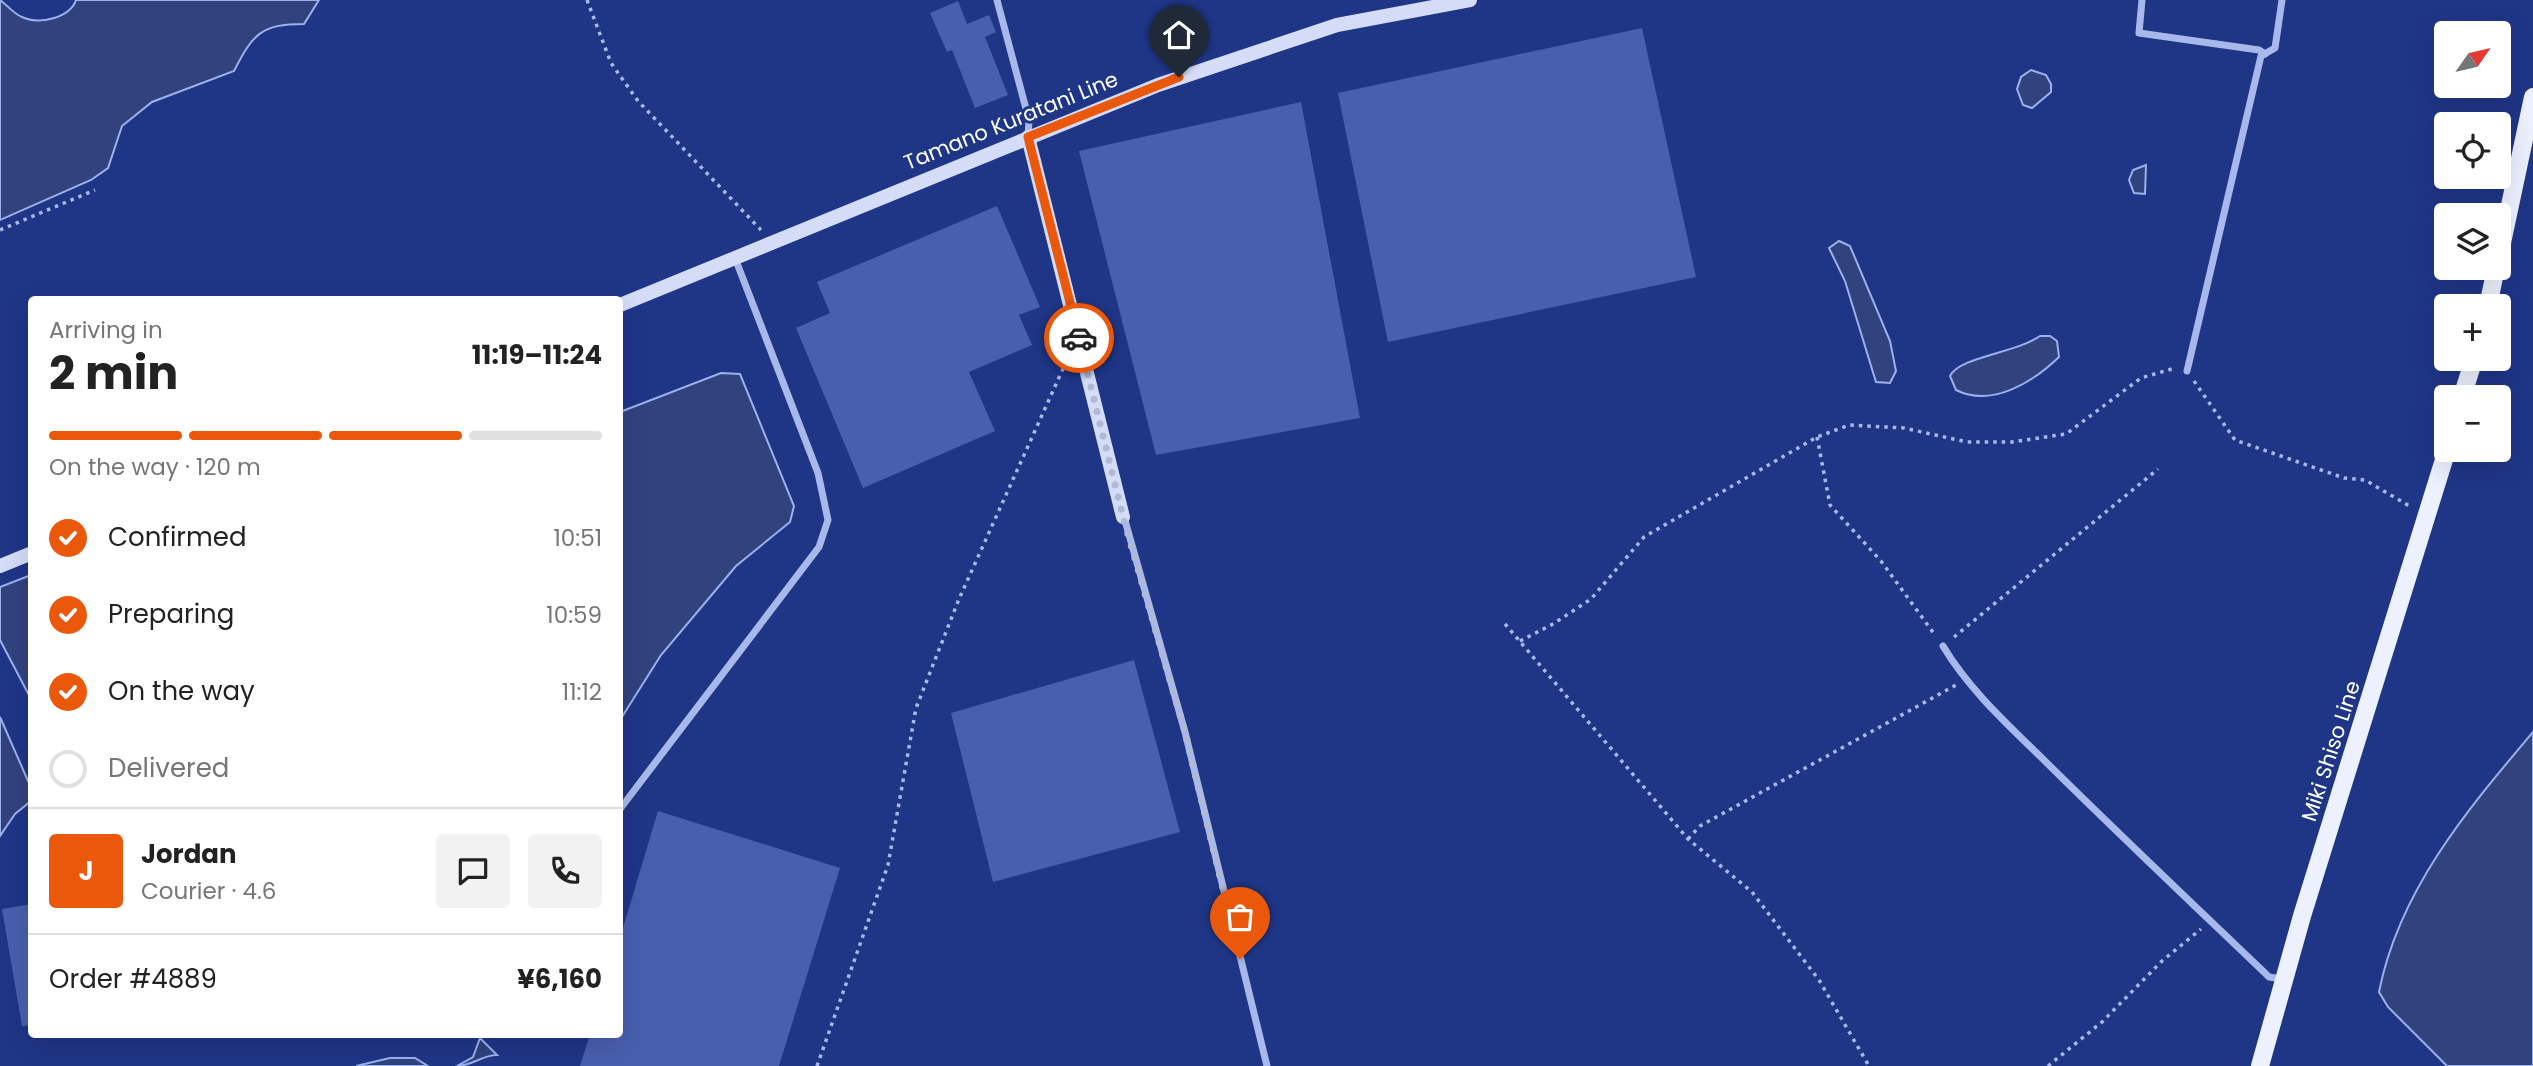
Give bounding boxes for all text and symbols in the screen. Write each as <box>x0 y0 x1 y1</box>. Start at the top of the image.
pin <box>1149 5 1209 77</box>
icon: home <box>1160 16 1198 54</box>
north arrow <box>2434 21 2511 98</box>
map controls <box>2434 21 2511 462</box>
street label: Tamano Kuratani Line <box>899 64 1122 177</box>
button: locate <box>2434 112 2511 189</box>
button: layers <box>2434 203 2511 280</box>
button: + <box>2434 294 2511 371</box>
courier <box>1044 303 1114 373</box>
text: Arriving in <box>49 314 163 346</box>
icon: car <box>1060 319 1098 357</box>
text: 11:19–11:24 <box>472 337 602 373</box>
text: 2 min <box>49 341 178 405</box>
button: − <box>2434 385 2511 462</box>
text: On the way · 120 m <box>49 451 261 483</box>
icon: check <box>49 519 87 557</box>
text: Confirmed <box>108 519 246 555</box>
text: 10:51 <box>553 522 602 554</box>
icon: check <box>49 596 87 634</box>
text: Preparing <box>108 596 234 632</box>
text: 10:59 <box>546 599 602 631</box>
icon: check <box>49 673 87 711</box>
text: On the way <box>108 673 255 709</box>
text: 11:12 <box>562 676 602 708</box>
street label: Miki Shiso Line <box>2294 677 2367 825</box>
text: Delivered <box>108 750 229 786</box>
button: chat <box>436 834 510 908</box>
button: phone <box>528 834 602 908</box>
text: Jordan <box>141 836 237 872</box>
text: J <box>78 853 94 889</box>
text: Courier · 4.6 <box>141 875 276 907</box>
pin <box>1210 887 1270 959</box>
icon: bag <box>1221 898 1259 936</box>
text: Order #4889 <box>49 961 217 997</box>
text: ¥6,160 <box>517 961 602 997</box>

